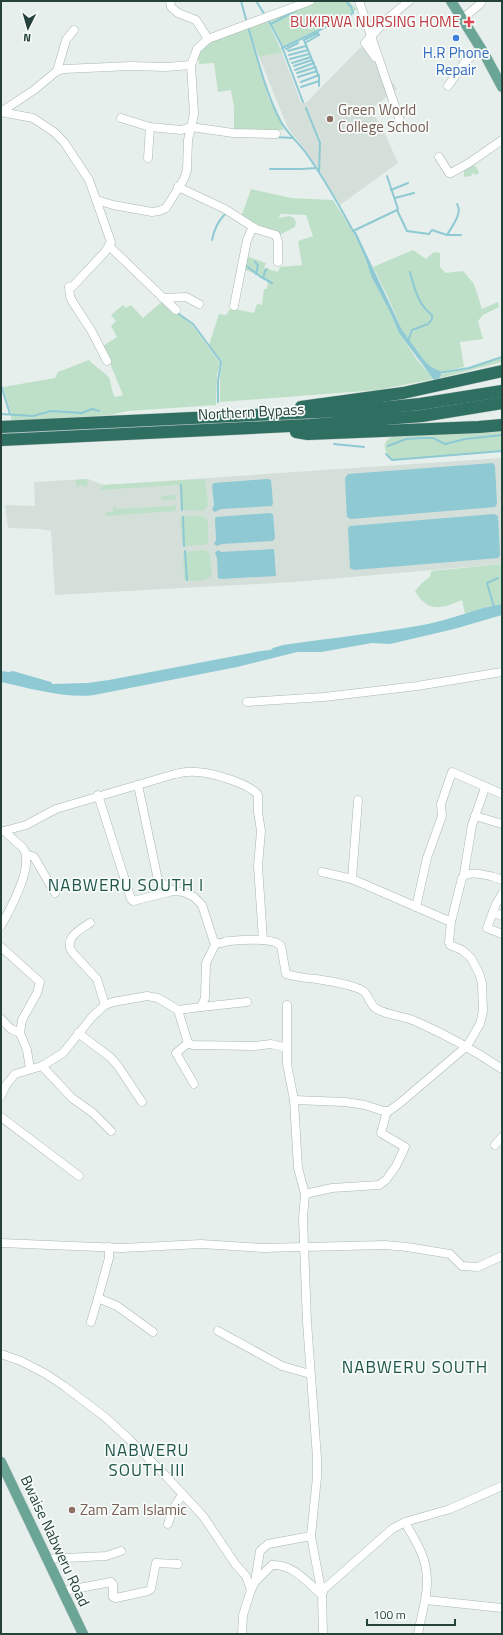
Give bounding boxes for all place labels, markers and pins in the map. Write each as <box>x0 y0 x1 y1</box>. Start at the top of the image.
place label: BUKIRWA NURSING HOME <box>290 10 460 33</box>
marker: BUKIRWA NURSING HOME <box>463 16 475 28</box>
marker: H.R Phone Repair <box>451 33 461 43</box>
place label: H.R Phone Repair <box>423 41 489 81</box>
place label: Green World College School <box>338 98 429 138</box>
marker: Green World College School <box>325 114 335 124</box>
place label: Zam Zam Islamic <box>80 1498 187 1521</box>
marker: Zam Zam Islamic <box>67 1505 77 1515</box>

